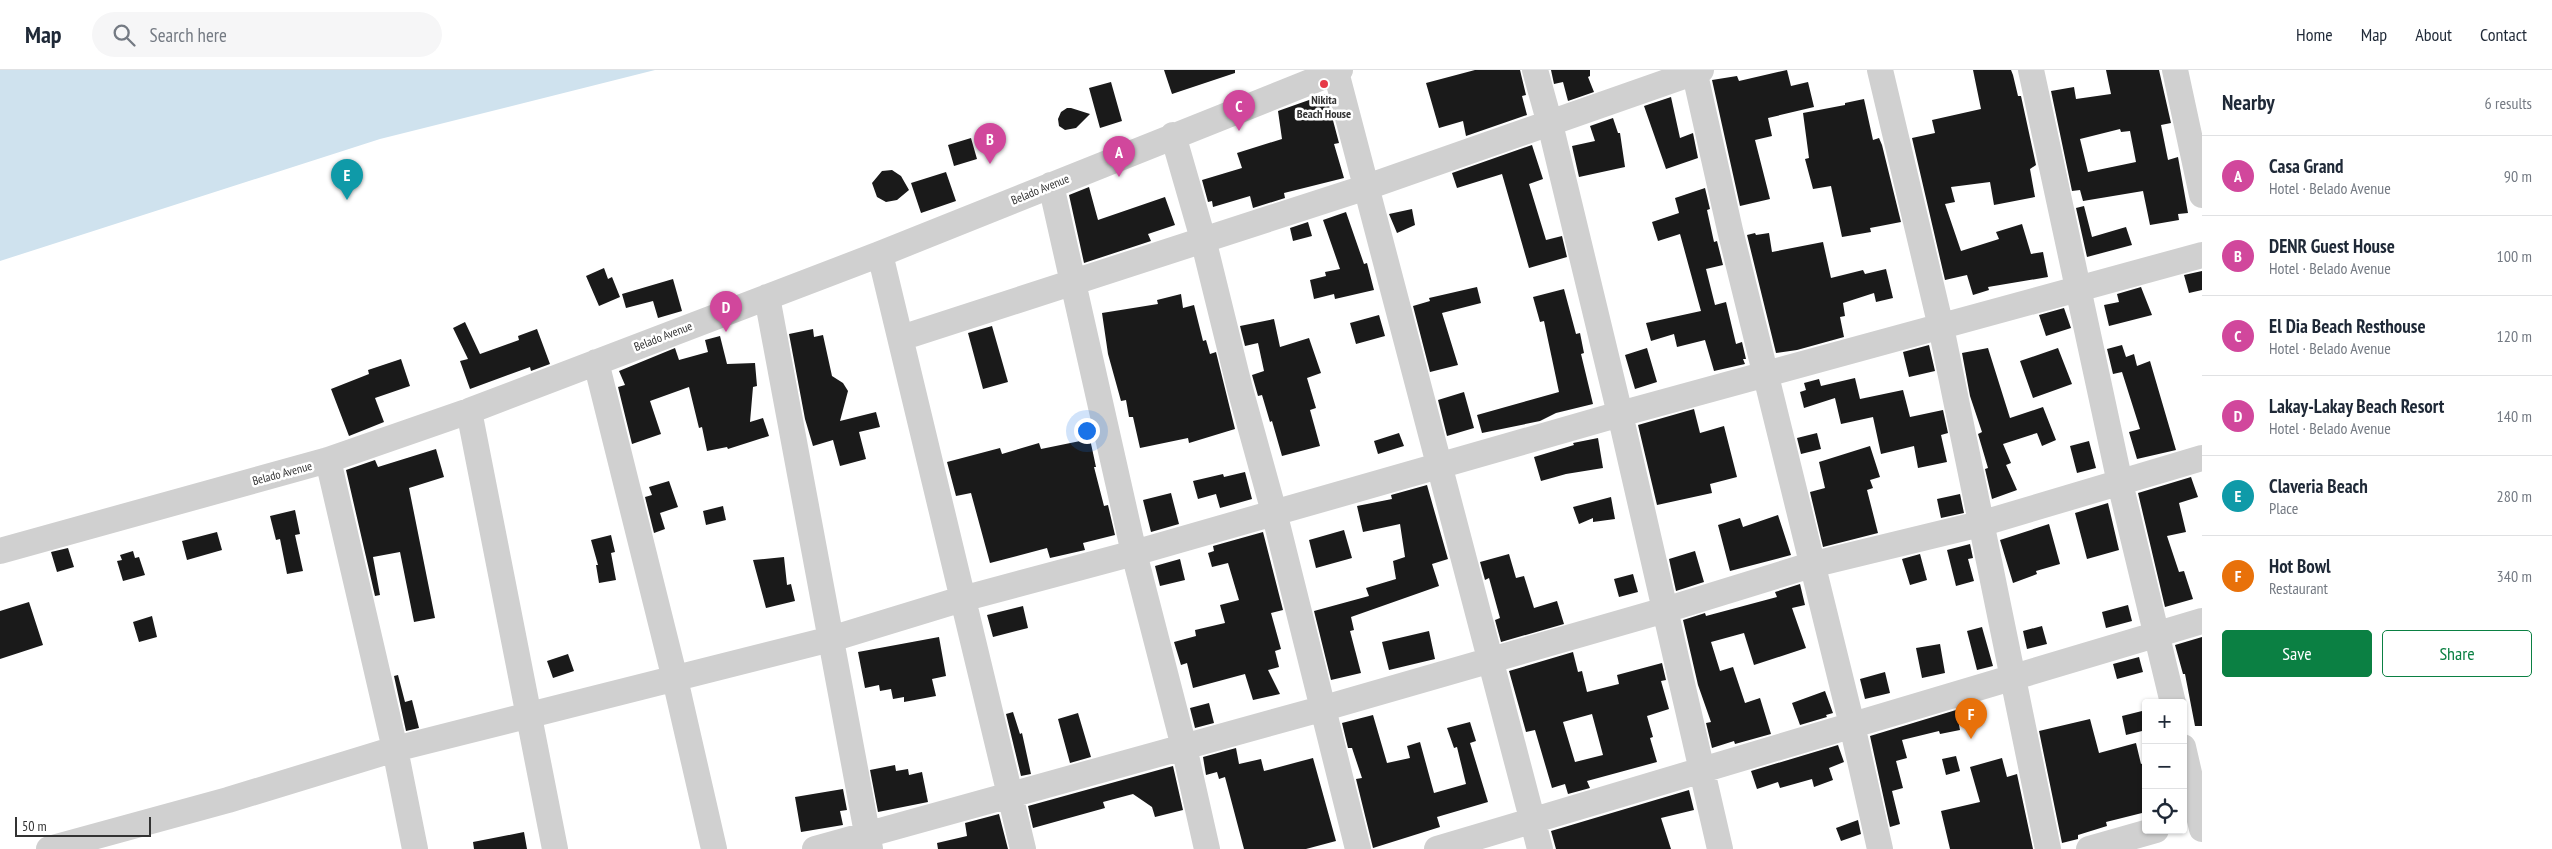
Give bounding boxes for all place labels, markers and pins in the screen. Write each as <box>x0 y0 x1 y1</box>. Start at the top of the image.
marker: Nikita Beach House <box>1318 78 1330 90</box>
pin: C <box>1223 90 1255 131</box>
place label: Nikita Beach House <box>1297 92 1351 121</box>
pin: B <box>974 123 1006 164</box>
pin: A <box>1103 136 1135 177</box>
pin: E <box>331 159 363 200</box>
pin: D <box>710 291 742 332</box>
pin: F <box>1955 698 1987 739</box>

